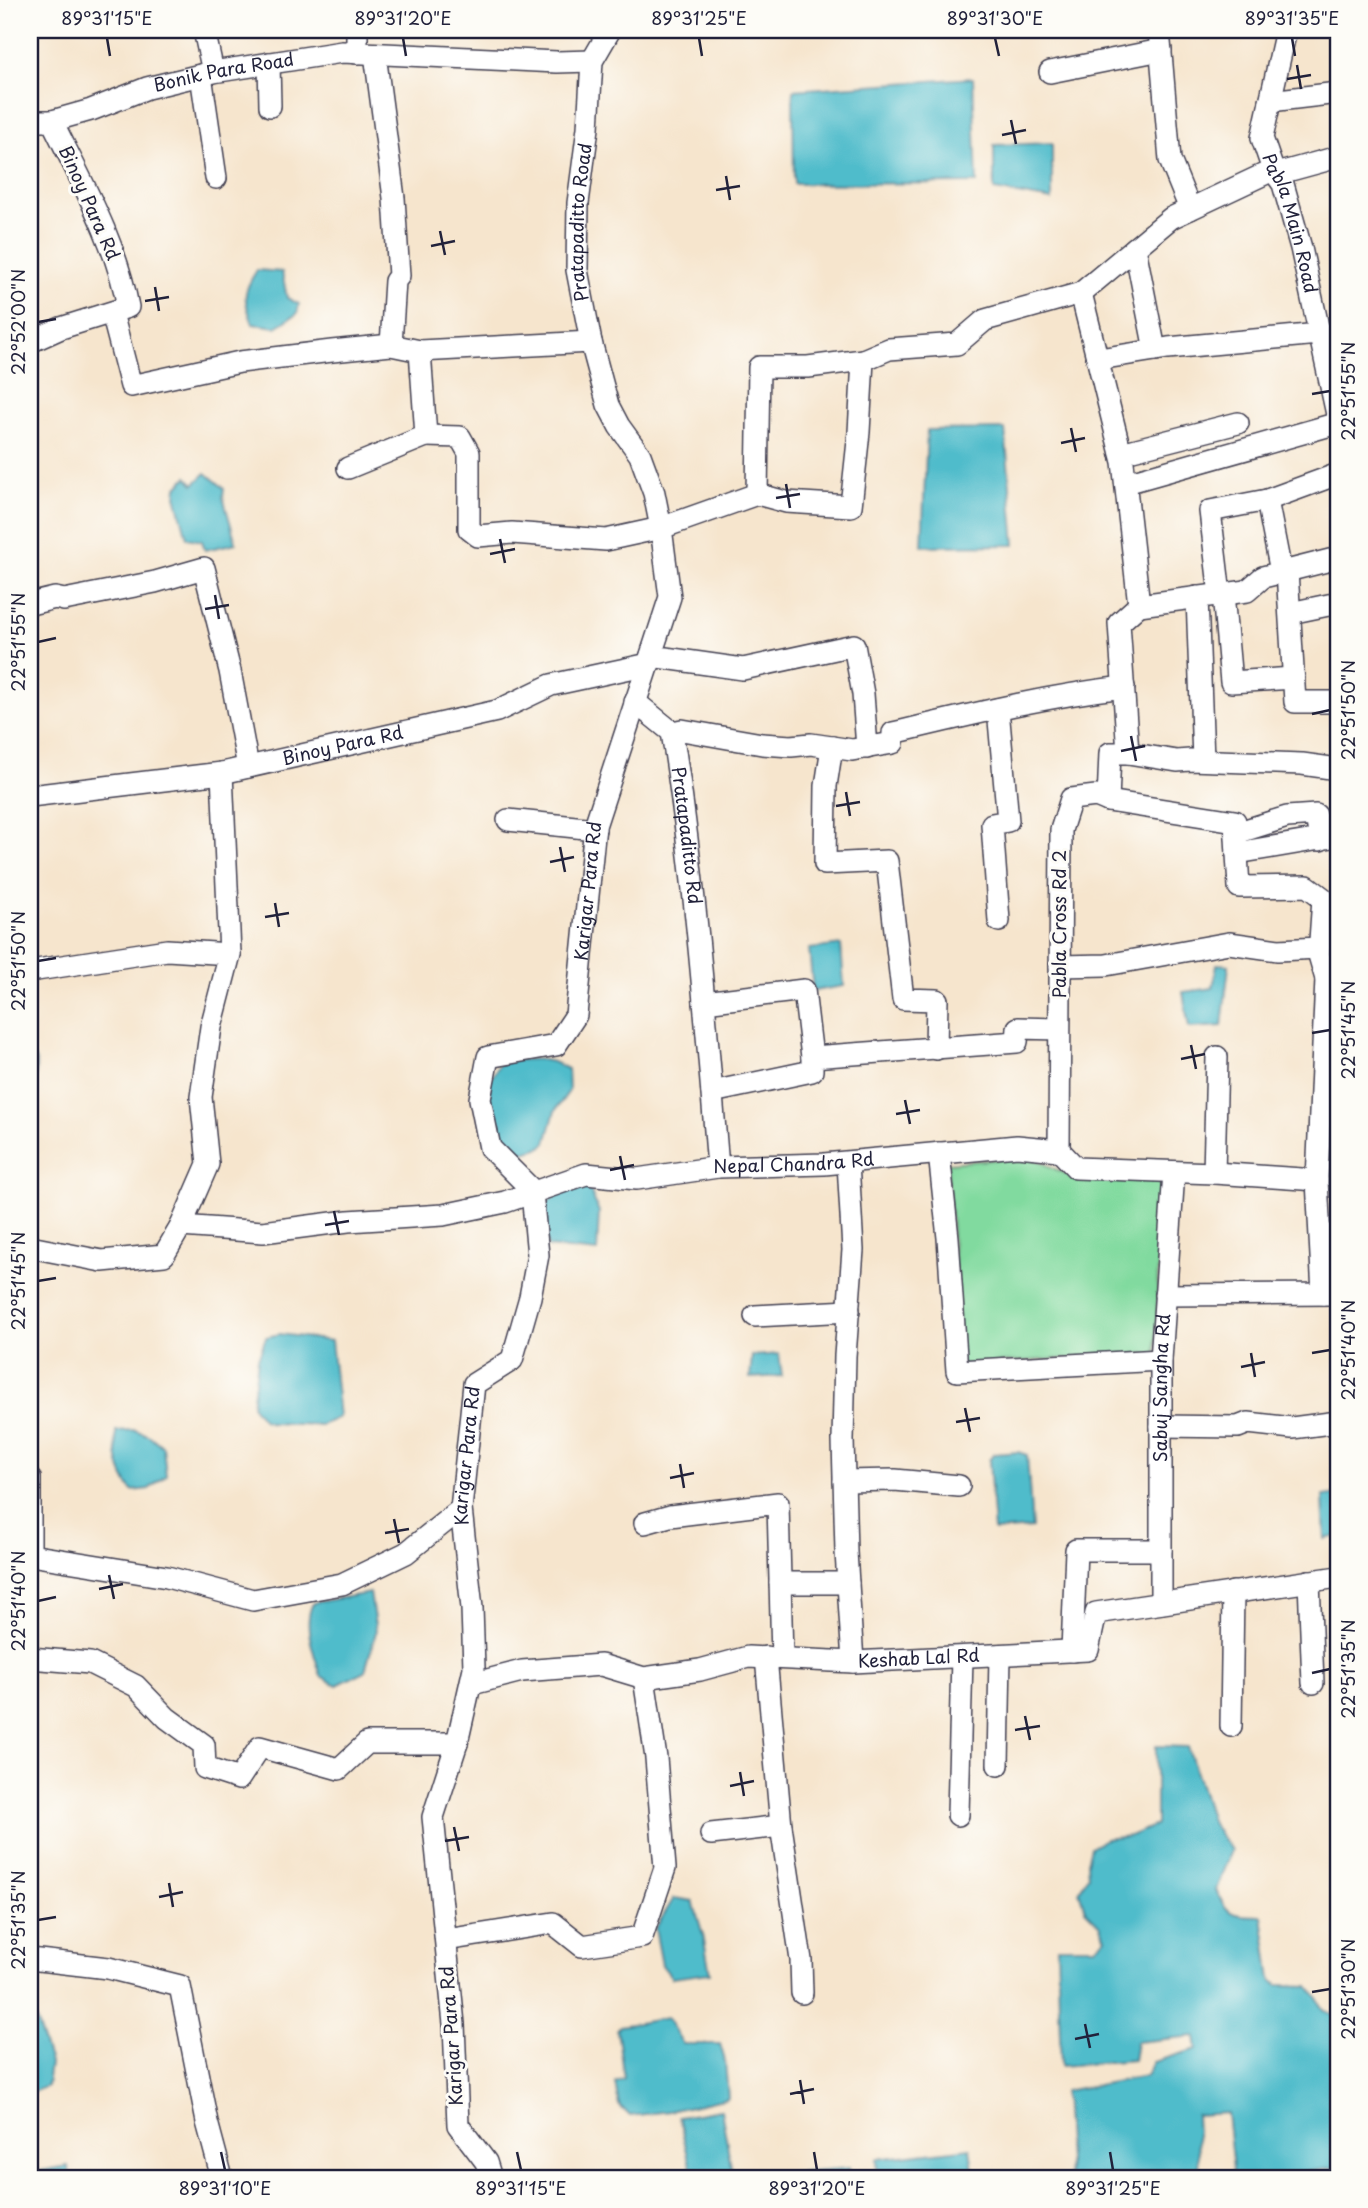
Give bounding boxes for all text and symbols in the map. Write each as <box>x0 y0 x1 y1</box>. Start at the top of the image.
text: 89°31'15"E <box>61 4 153 31</box>
text: 89°31'20"E <box>354 4 452 31</box>
text: 89°31'25"E <box>651 4 747 31</box>
text: 89°31'30"E <box>947 4 1043 31</box>
text: 89°31'35"E <box>1245 4 1339 31</box>
street label: Bonik Para Road <box>151 45 295 98</box>
street label: Binoy Para Rd <box>53 141 128 264</box>
street label: Pratapaditto Road <box>562 141 598 304</box>
street label: Pabla Main Road <box>1256 149 1325 296</box>
text: 22°52'00"N <box>4 269 31 375</box>
text: 22°51'55"N <box>1334 341 1361 441</box>
text: 22°51'55"N <box>4 592 31 692</box>
text: 22°51'50"N <box>1334 660 1361 760</box>
street label: Binoy Para Rd <box>279 718 405 771</box>
street label: Pratapaditto Rd <box>665 765 709 905</box>
street label: Karigar Para Rd <box>567 820 607 962</box>
street label: Pabla Cross Rd 2 <box>1045 850 1072 998</box>
text: 22°51'50"N <box>4 911 31 1011</box>
text: 22°51'45"N <box>1334 980 1361 1080</box>
street label: Nepal Chandra Rd <box>713 1144 875 1179</box>
text: 22°51'45"N <box>4 1231 31 1331</box>
text: 22°51'40"N <box>1334 1299 1361 1401</box>
street label: Sabuj Sangha Rd <box>1146 1313 1176 1462</box>
street label: Karigar Para Rd <box>446 1385 486 1527</box>
text: 22°51'40"N <box>4 1550 31 1652</box>
text: 22°51'35"N <box>1334 1619 1361 1719</box>
street label: Keshab Lal Rd <box>857 1641 980 1674</box>
text: 22°51'35"N <box>4 1870 31 1970</box>
text: 22°51'30"N <box>1334 1938 1361 2040</box>
street label: Karigar Para Rd <box>432 1965 469 2107</box>
text: 89°31'10"E <box>179 2174 271 2201</box>
text: 89°31'15"E <box>475 2174 567 2201</box>
text: 89°31'20"E <box>768 2174 866 2201</box>
text: 89°31'25"E <box>1065 2174 1161 2201</box>

